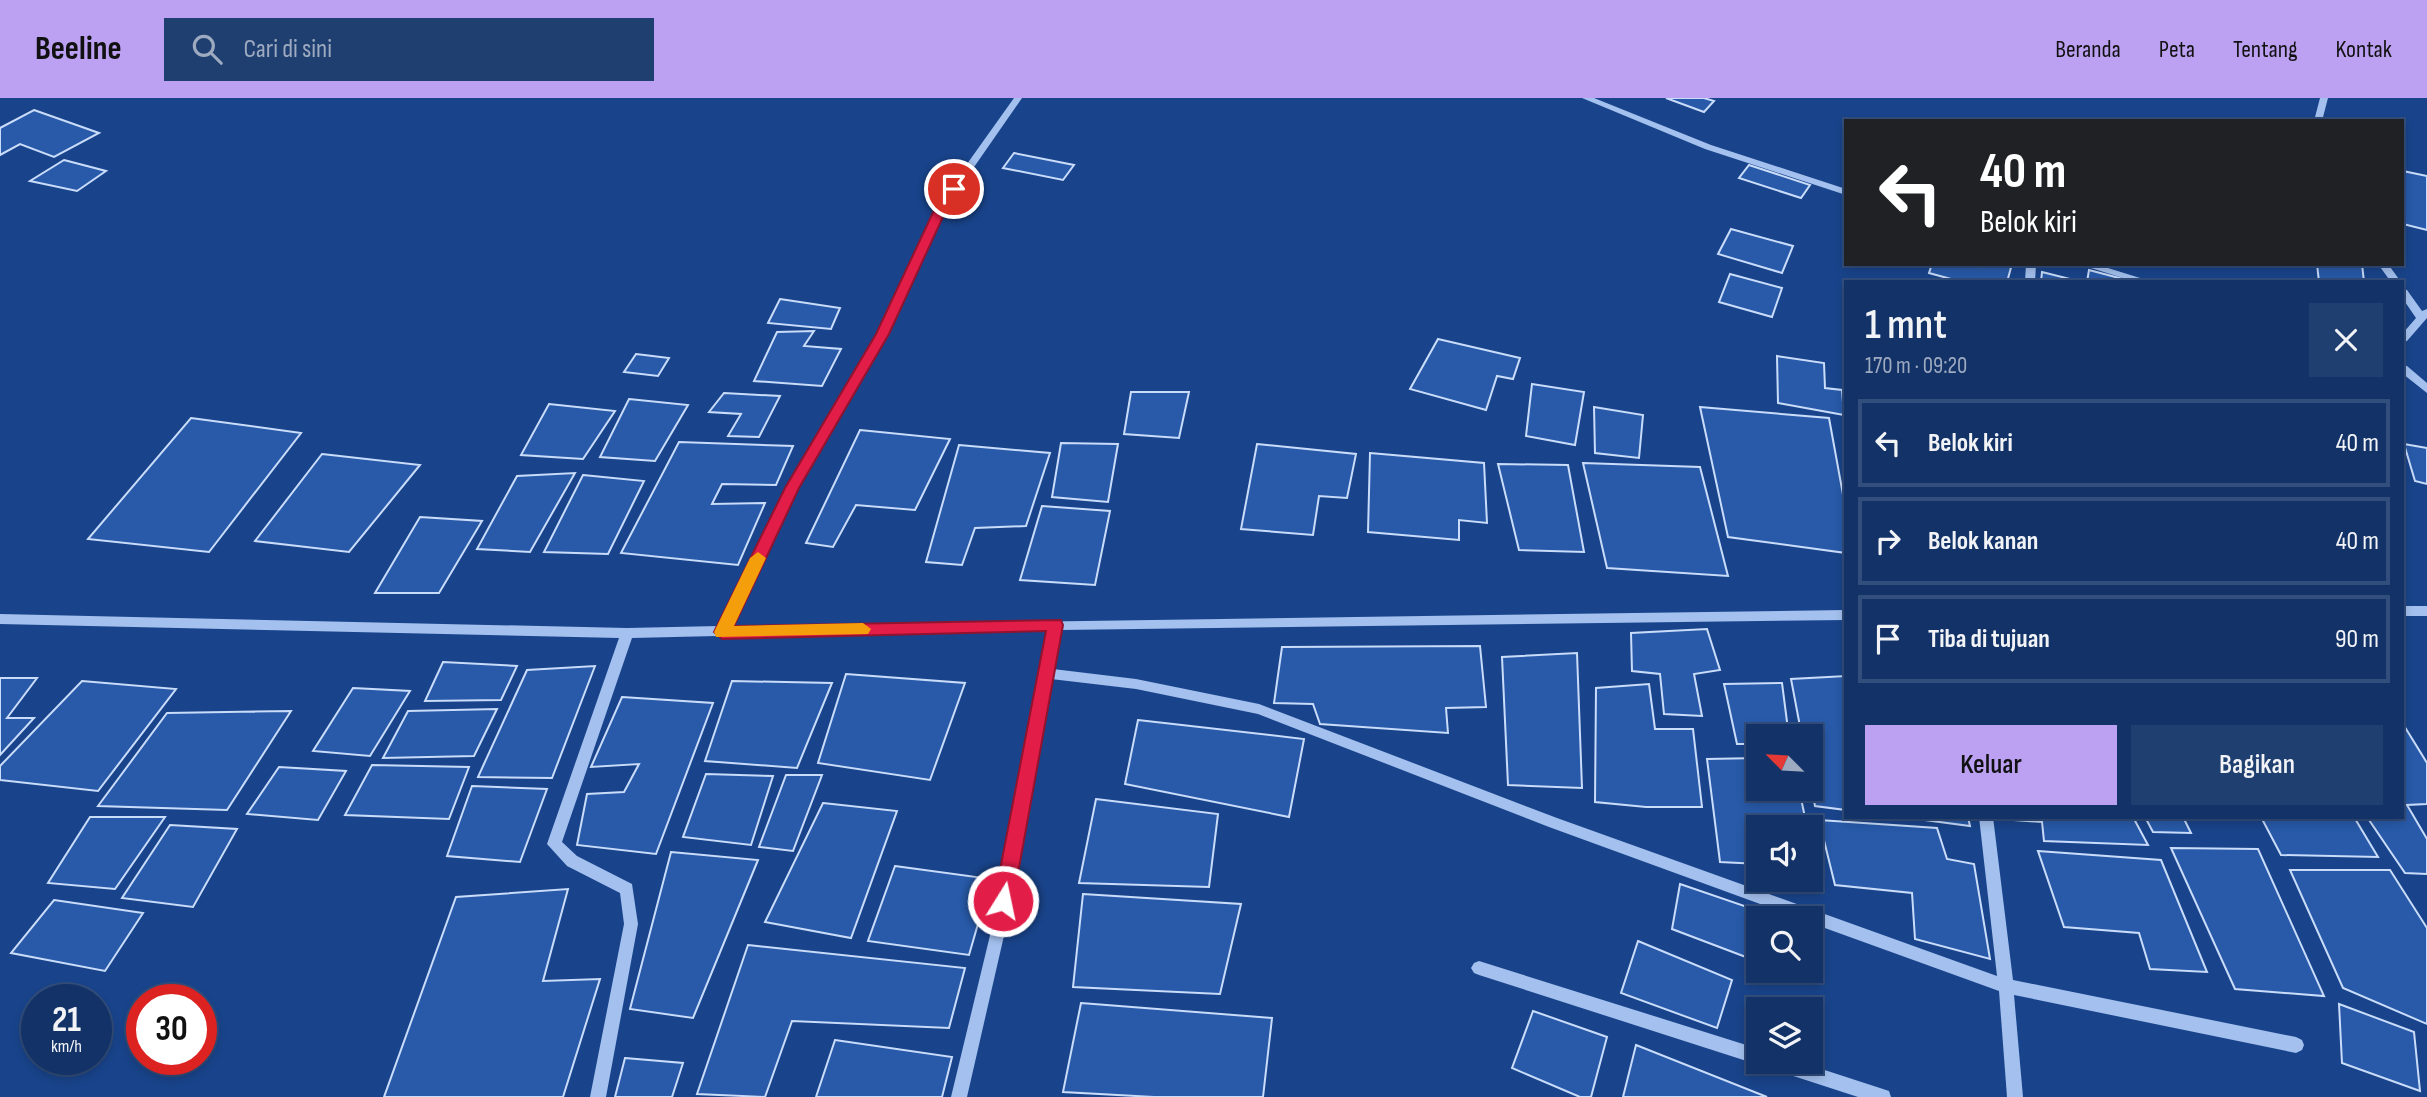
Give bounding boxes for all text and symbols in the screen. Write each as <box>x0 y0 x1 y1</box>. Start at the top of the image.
search box <box>164 18 654 81</box>
text: Beeline <box>35 29 122 69</box>
icon: search <box>188 30 226 68</box>
text: Cari di sini <box>244 34 332 65</box>
text: Beranda <box>2055 35 2121 64</box>
text: Peta <box>2159 35 2195 64</box>
text: Tentang <box>2233 35 2298 64</box>
text: Kontak <box>2336 35 2392 64</box>
text: 40 m <box>1980 143 2066 202</box>
icon: left <box>1865 147 1956 238</box>
pin <box>924 159 984 219</box>
icon: arrive <box>935 170 973 208</box>
text: Belok kiri <box>1980 203 2077 242</box>
text: 1 mnt <box>1865 300 1947 351</box>
button: close <box>2309 303 2383 377</box>
text: 170 m · 09:20 <box>1865 352 1967 380</box>
icon: left <box>1869 424 1907 462</box>
text: Belok kiri <box>1928 428 2013 459</box>
text: 40 m <box>2336 428 2379 459</box>
icon: right <box>1869 522 1907 560</box>
text: Belok kanan <box>1928 526 2038 557</box>
text: 40 m <box>2336 526 2379 557</box>
icon: arrive <box>1869 620 1907 658</box>
text: Tiba di tujuan <box>1928 624 2050 655</box>
text: 90 m <box>2335 624 2379 655</box>
north arrow <box>1746 724 1824 802</box>
map controls <box>1746 724 1823 1074</box>
button: Keluar <box>1865 725 2117 805</box>
button: Bagikan <box>2131 725 2383 805</box>
button: sound <box>1746 815 1823 892</box>
position arrow <box>966 864 1040 938</box>
button: search <box>1746 906 1823 983</box>
speed limit sign: 30 <box>126 984 217 1075</box>
button: layers <box>1746 997 1823 1074</box>
text: 21 <box>52 999 81 1042</box>
text: km/h <box>51 1036 82 1057</box>

